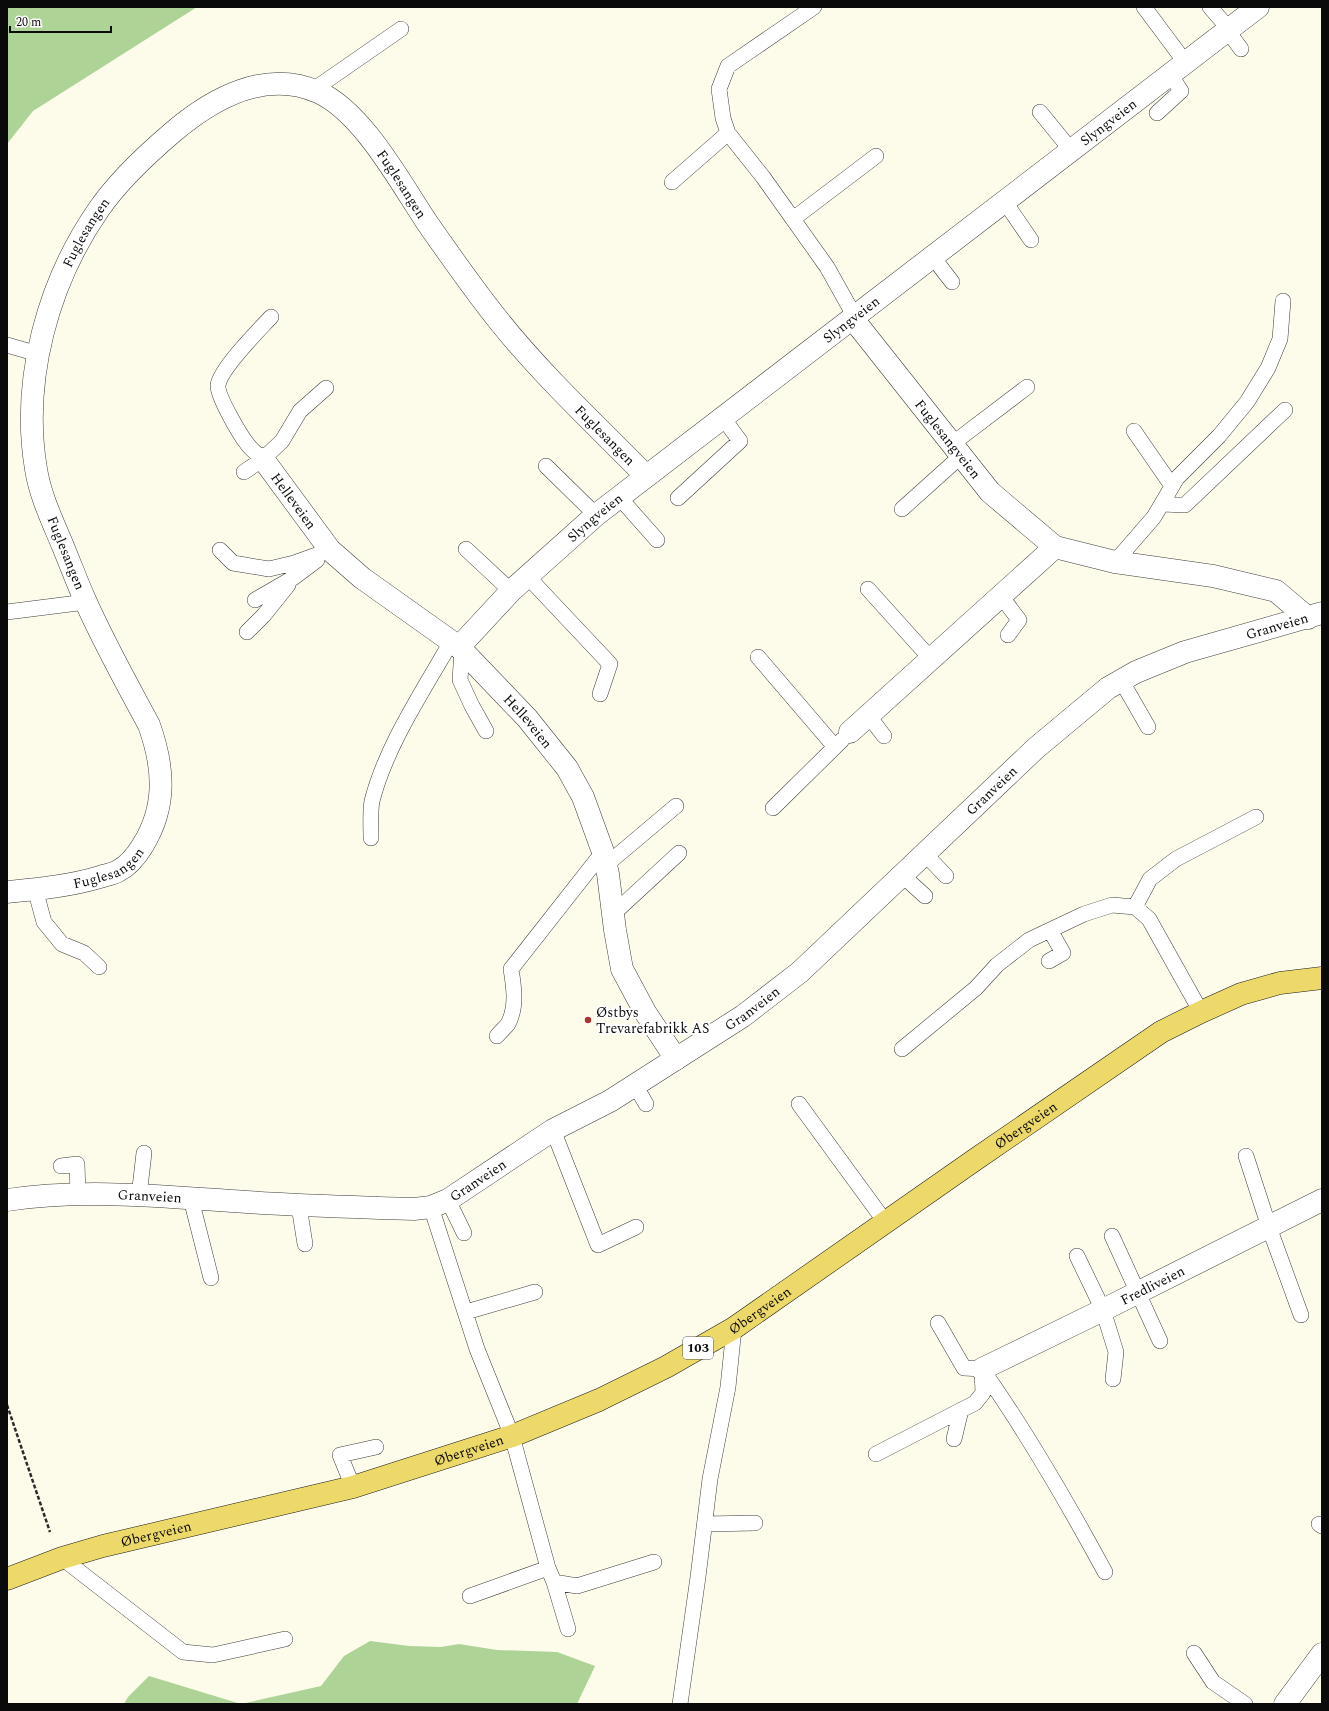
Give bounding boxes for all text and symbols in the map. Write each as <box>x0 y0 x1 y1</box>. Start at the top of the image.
scale bar <box>10 8 111 34</box>
text: 20 m <box>16 13 41 32</box>
street label: Slyngveien <box>1075 93 1141 151</box>
street label: Fuglesangen <box>372 145 432 223</box>
street label: Fuglesangen <box>57 193 114 271</box>
street label: Slyngveien <box>818 291 884 348</box>
street label: Fuglesangveien <box>910 395 986 483</box>
street label: Fuglesangen <box>570 400 640 470</box>
street label: Helleveien <box>266 468 322 534</box>
street label: Slyngveien <box>562 488 627 547</box>
street label: Fuglesangen <box>42 513 90 593</box>
street label: Granveien <box>1243 607 1311 645</box>
street label: Helleveien <box>499 689 558 753</box>
street label: Granveien <box>961 761 1022 820</box>
street label: Fuglesangen <box>71 843 149 894</box>
street label: Granveien <box>720 981 784 1036</box>
place label: Østbys Trevarefabrikk AS <box>596 1002 710 1039</box>
marker: Østbys Trevarefabrikk AS <box>583 1015 593 1025</box>
street label: Øbergveien <box>990 1096 1061 1154</box>
street label: Granveien <box>445 1154 510 1207</box>
street label: Granveien <box>117 1184 182 1208</box>
street label: Fredliveien <box>1117 1260 1188 1310</box>
street label: Øbergveien <box>724 1281 795 1339</box>
road number: 103 <box>683 1337 713 1359</box>
street label: Øbergveien <box>431 1429 506 1471</box>
street label: Øbergveien <box>118 1515 193 1552</box>

